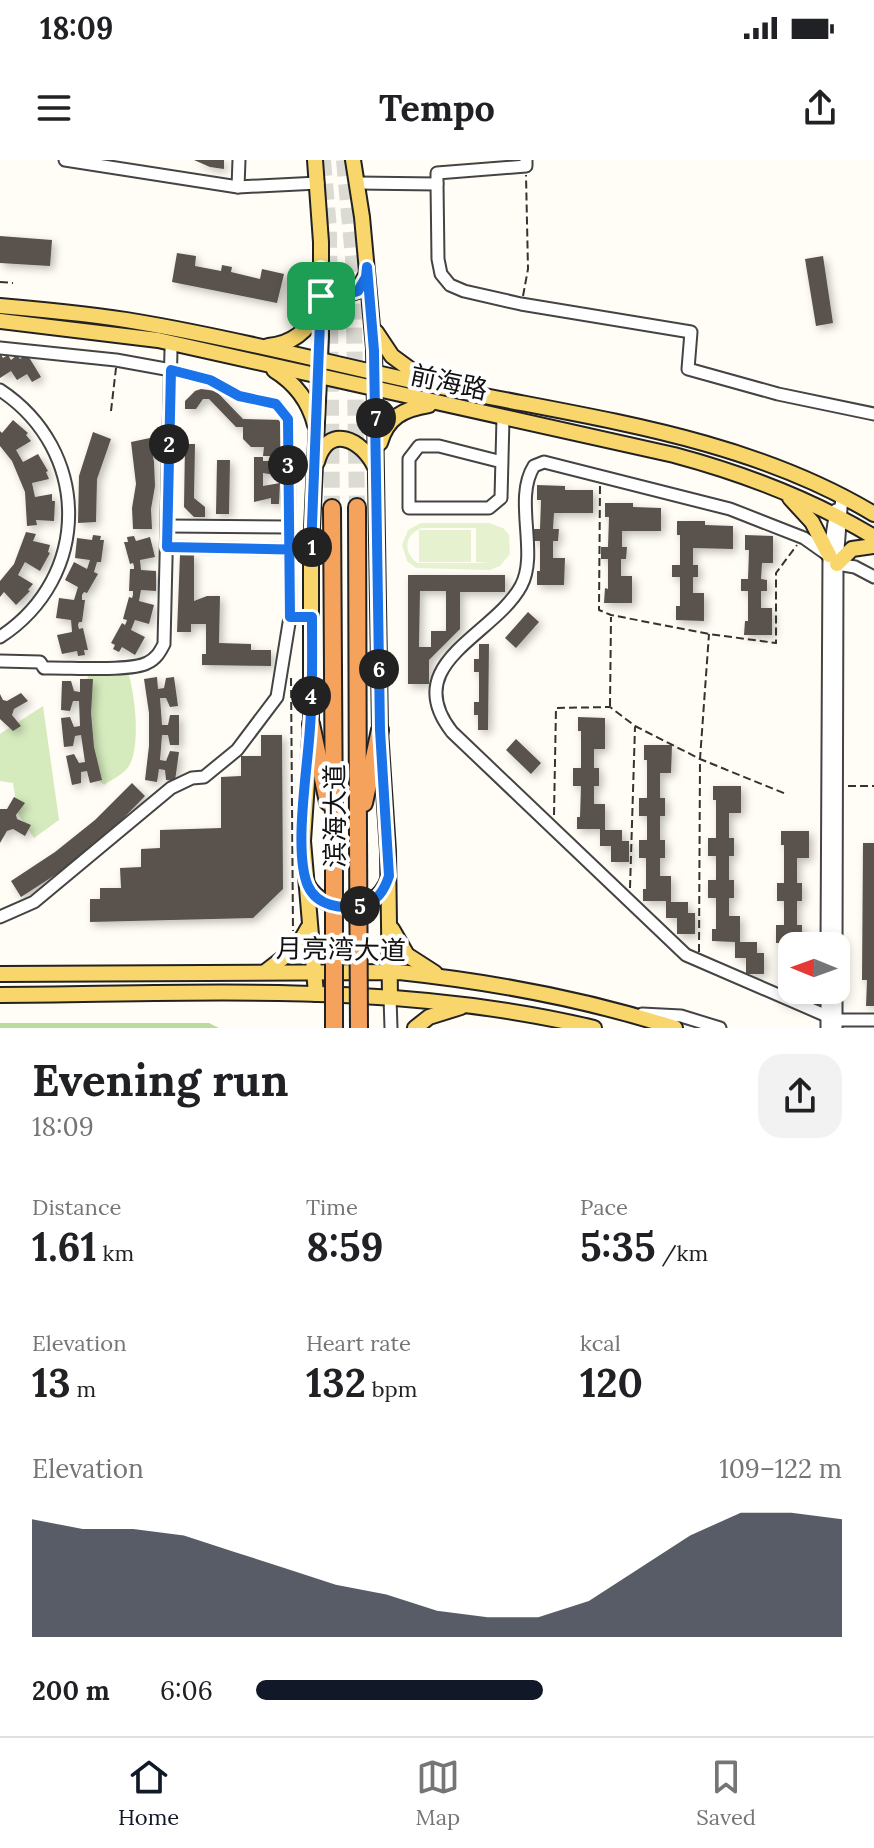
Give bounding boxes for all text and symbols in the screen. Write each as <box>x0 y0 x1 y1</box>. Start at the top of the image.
text: 18:09 <box>40 9 113 47</box>
text: Tempo <box>379 85 495 131</box>
icon: menu <box>32 86 76 130</box>
icon: share <box>798 86 842 130</box>
pin <box>287 262 355 330</box>
icon: arrive <box>299 274 343 318</box>
street label: 前海路 <box>407 358 491 406</box>
pin: 7 <box>356 398 396 438</box>
text: 7 <box>371 404 381 432</box>
pin: 2 <box>149 424 189 464</box>
text: 2 <box>163 430 175 458</box>
pin: 3 <box>268 445 308 485</box>
text: 3 <box>282 451 294 479</box>
pin: 1 <box>292 527 332 567</box>
text: 1 <box>308 533 316 561</box>
pin: 6 <box>359 649 399 689</box>
text: 6 <box>373 655 385 683</box>
pin: 4 <box>291 676 331 716</box>
text: 4 <box>305 682 317 710</box>
street label: 滨海大道 <box>318 764 351 868</box>
pin: 5 <box>340 886 380 926</box>
text: 5 <box>354 892 366 920</box>
street label: 月亮湾大道 <box>276 931 406 967</box>
north arrow <box>778 932 850 1004</box>
map controls <box>778 932 850 1004</box>
text: Evening run <box>32 1052 289 1108</box>
button: share <box>758 1054 842 1138</box>
text: 18:09 <box>32 1110 94 1143</box>
text: Distance <box>32 1193 122 1221</box>
text: Time <box>306 1193 358 1221</box>
text: Pace <box>580 1193 628 1221</box>
text: 1.61 <box>32 1221 97 1272</box>
text: 8:59 <box>306 1221 384 1272</box>
text: 5:35 <box>580 1221 656 1272</box>
text: km <box>97 1239 134 1267</box>
text: /km <box>656 1239 708 1267</box>
text: Elevation <box>32 1329 127 1357</box>
text: Heart rate <box>306 1329 411 1357</box>
text: kcal <box>580 1329 621 1357</box>
text: 13 <box>32 1357 71 1408</box>
text: 132 <box>306 1357 366 1408</box>
text: 120 <box>580 1357 643 1408</box>
text: m <box>71 1375 96 1403</box>
text: bpm <box>366 1375 417 1403</box>
text: Elevation <box>32 1452 144 1485</box>
text: 109–122 m <box>719 1452 842 1485</box>
text: 200 m <box>32 1674 110 1707</box>
text: 6:06 <box>160 1674 213 1707</box>
tab: Home <box>118 1755 179 1831</box>
tab: Map <box>415 1755 460 1831</box>
tab: Saved <box>696 1755 756 1831</box>

